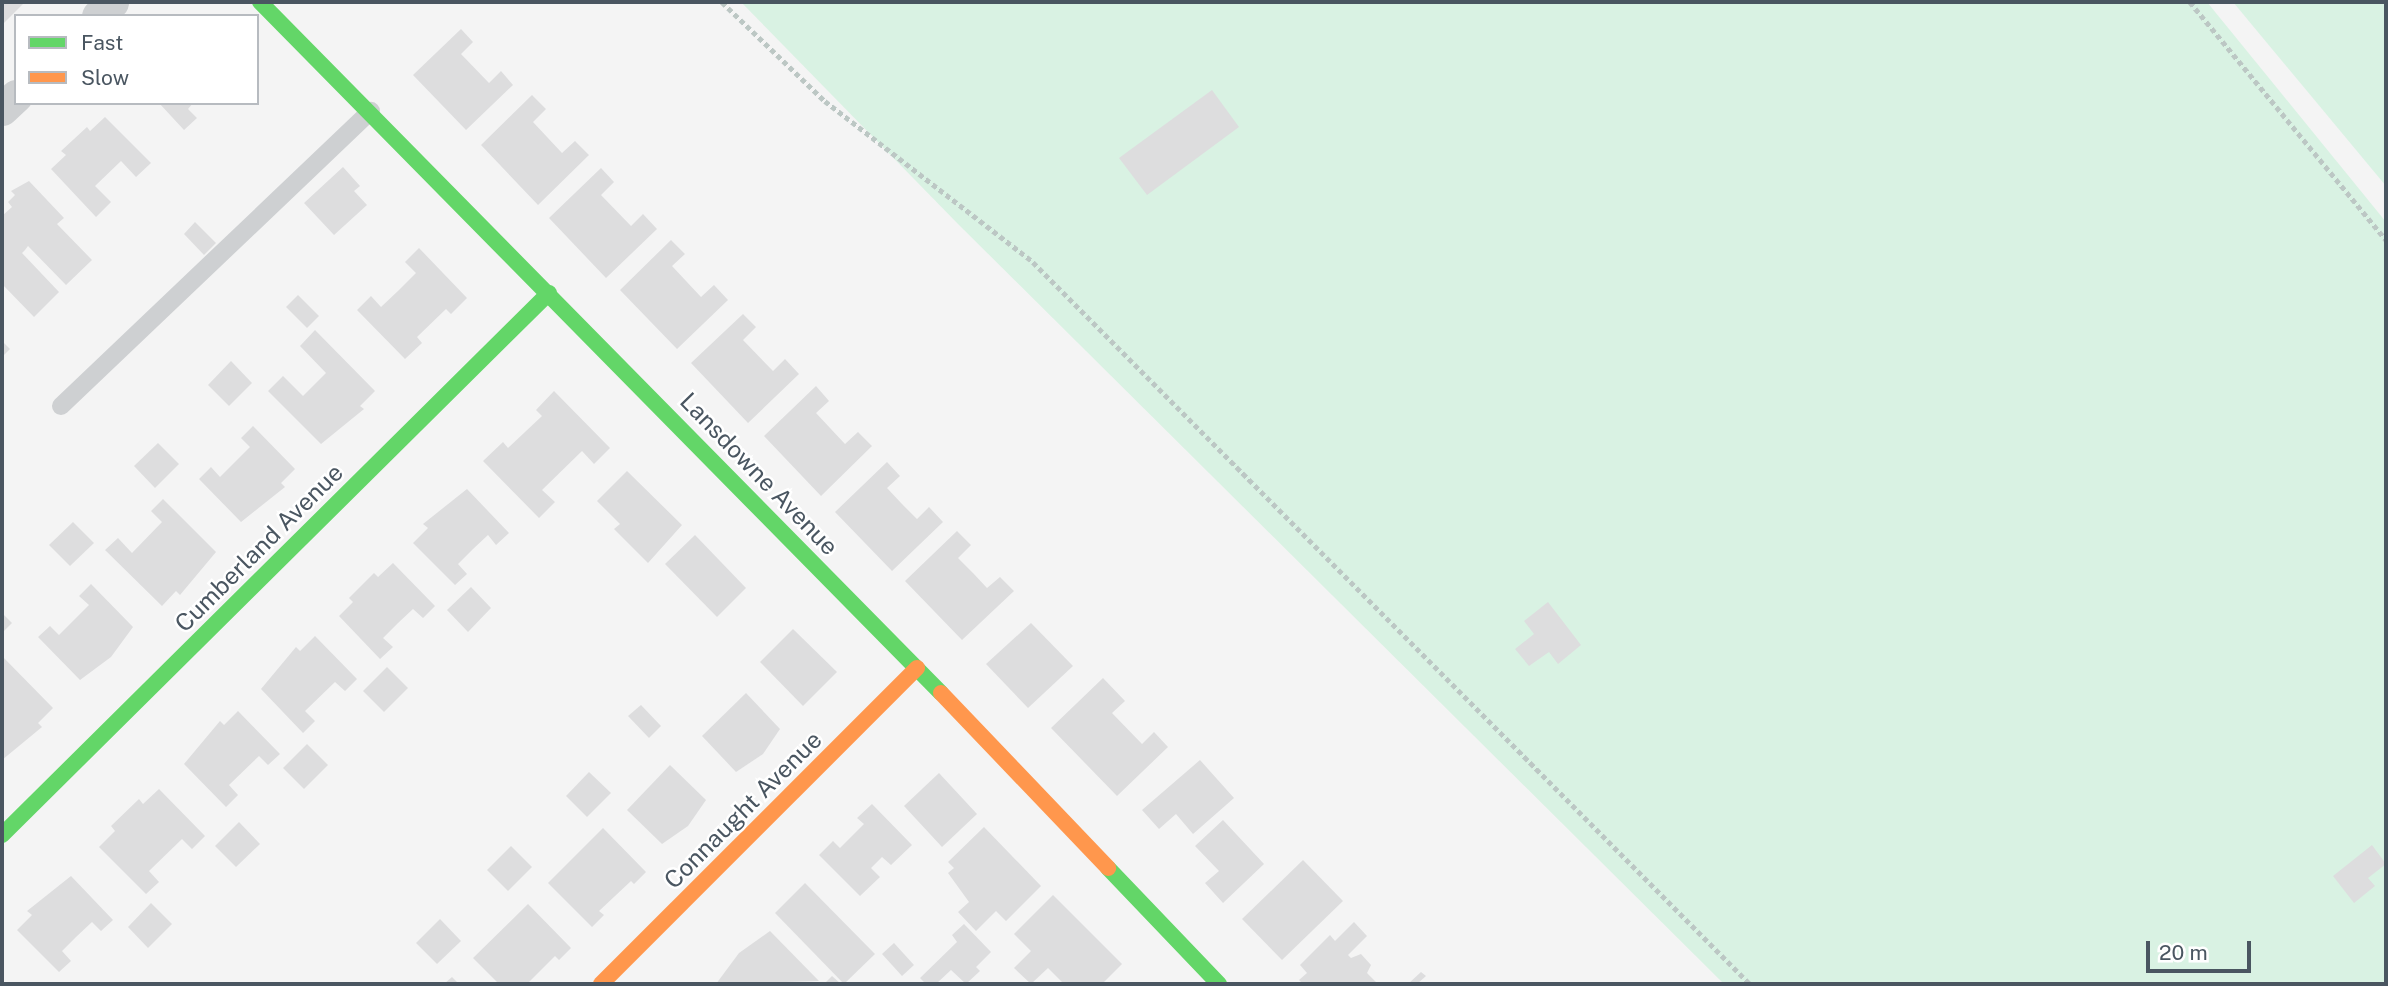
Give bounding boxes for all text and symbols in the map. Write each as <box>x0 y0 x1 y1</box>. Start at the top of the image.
legend <box>14 14 259 105</box>
text: Fast <box>81 30 123 55</box>
text: Slow <box>81 65 129 90</box>
street label: Lansdowne Avenue <box>674 387 844 561</box>
street label: Cumberland Avenue <box>169 458 349 638</box>
street label: Connaught Avenue <box>658 725 828 895</box>
scale bar <box>2150 926 2255 970</box>
text: 20 m <box>2159 940 2208 965</box>

